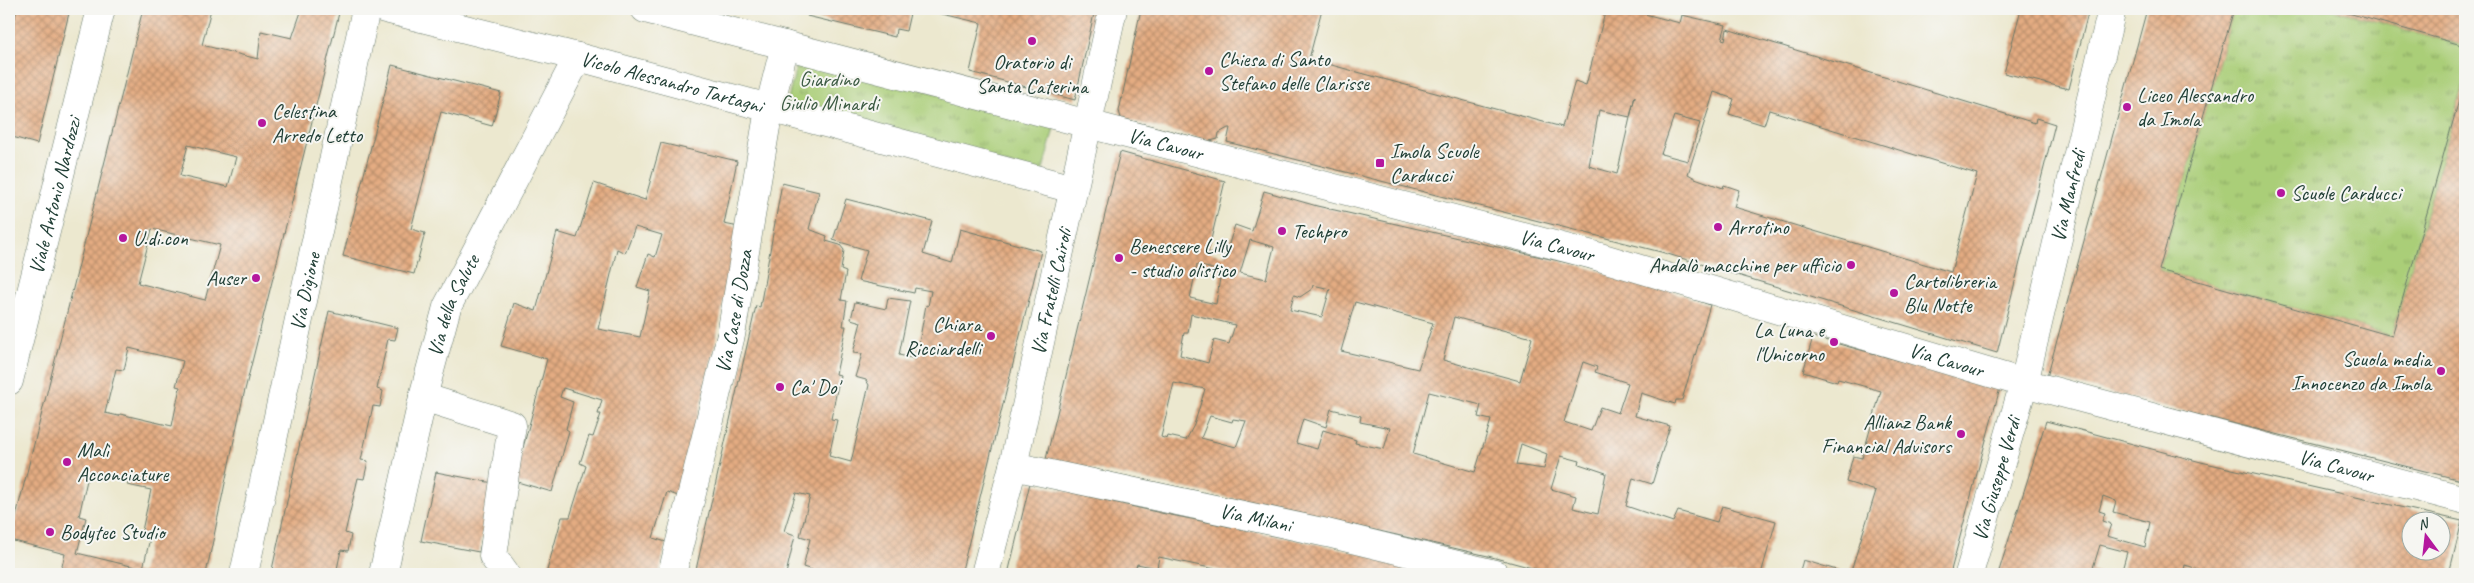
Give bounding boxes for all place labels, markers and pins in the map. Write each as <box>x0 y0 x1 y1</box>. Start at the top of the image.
marker: Oratorio di Santa Caterina <box>1026 35 1038 47</box>
place label: Chiesa di Santo Stefano delle Clarisse <box>1219 46 1370 96</box>
place label: Oratorio di Santa Caterina <box>976 49 1090 99</box>
marker: Chiesa di Santo Stefano delle Clarisse <box>1203 65 1215 77</box>
place label: Liceo Alessandro da Imola <box>2137 82 2255 132</box>
place label: Celestina Arredo Letto <box>272 98 364 148</box>
marker: Liceo Alessandro da Imola <box>2121 101 2133 113</box>
marker: Celestina Arredo Letto <box>256 117 268 129</box>
place label: Imola Scuole Carducci <box>1390 138 1480 188</box>
marker: Imola Scuole Carducci <box>1374 157 1386 169</box>
place label: Scuole Carducci <box>2291 180 2404 206</box>
marker: Scuole Carducci <box>2275 187 2287 199</box>
place label: Arrotino <box>1728 214 1790 240</box>
place label: Techpro <box>1292 218 1349 244</box>
marker: Arrotino <box>1712 221 1724 233</box>
place label: U.di.con <box>133 225 188 251</box>
marker: Techpro <box>1276 225 1288 237</box>
marker: U.di.con <box>117 232 129 244</box>
place label: Benessere Lilly - studio olistico <box>1129 233 1237 283</box>
marker: Benessere Lilly - studio olistico <box>1113 252 1125 264</box>
place label: Andalò macchine per ufficio <box>1649 252 1843 278</box>
marker: Andalò macchine per ufficio <box>1845 259 1857 271</box>
place label: Auser <box>206 265 247 291</box>
place label: Cartolibreria Blu Notte <box>1904 268 1998 318</box>
marker: Auser <box>250 272 262 284</box>
marker: Cartolibreria Blu Notte <box>1888 287 1900 299</box>
place label: Chiara Ricciardelli <box>905 311 984 361</box>
place label: La Luna e l'Unicorno <box>1754 317 1826 367</box>
marker: Chiara Ricciardelli <box>985 330 997 342</box>
marker: La Luna e l'Unicorno <box>1828 336 1840 348</box>
place label: Scuola media Innocenzo da Imola <box>2291 346 2433 396</box>
marker: Scuola media Innocenzo da Imola <box>2435 365 2447 377</box>
place label: Ca' Do' <box>790 374 843 400</box>
marker: Ca' Do' <box>774 381 786 393</box>
place label: Allianz Bank Financial Advisors <box>1821 409 1953 459</box>
marker: Allianz Bank Financial Advisors <box>1955 428 1967 440</box>
place label: Malì Acconciature <box>77 437 170 487</box>
marker: Malì Acconciature <box>61 456 73 468</box>
place label: Bodytec Studio <box>60 519 167 545</box>
marker: Bodytec Studio <box>44 526 56 538</box>

